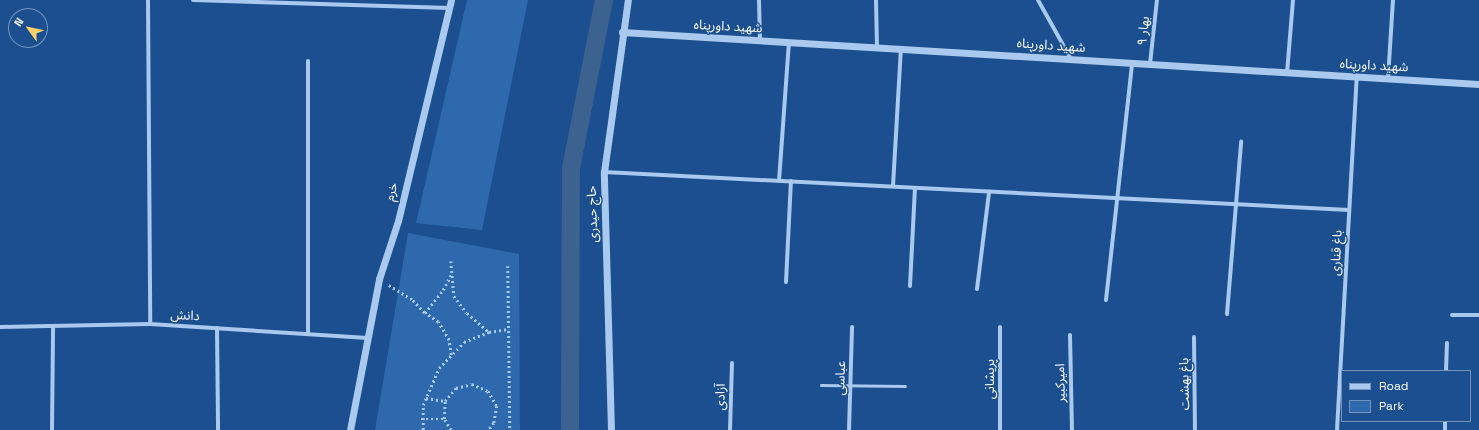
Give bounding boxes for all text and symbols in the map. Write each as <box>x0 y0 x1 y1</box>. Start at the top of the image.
north arrow <box>8 8 48 48</box>
text: N <box>11 15 27 29</box>
street label: بهار ۹ <box>1135 16 1153 46</box>
street label: شهید داورپناه <box>693 17 763 37</box>
street label: شهید داورپناه <box>1016 36 1086 56</box>
street label: شهید داورپناه <box>1339 56 1409 76</box>
street label: خرم <box>382 181 402 203</box>
street label: حاج حیدری <box>584 185 602 243</box>
street label: باغ قناری <box>1328 230 1346 276</box>
street label: دانش <box>170 307 200 325</box>
street label: باغ بهشت <box>1177 358 1193 410</box>
street label: پریشانی <box>982 359 998 399</box>
street label: عباسی <box>833 360 849 396</box>
street label: امیرکبیر <box>1053 363 1069 403</box>
legend <box>1341 370 1471 422</box>
text: Road <box>1379 378 1408 394</box>
street label: آزادی <box>713 384 729 410</box>
text: Park <box>1379 398 1404 414</box>

